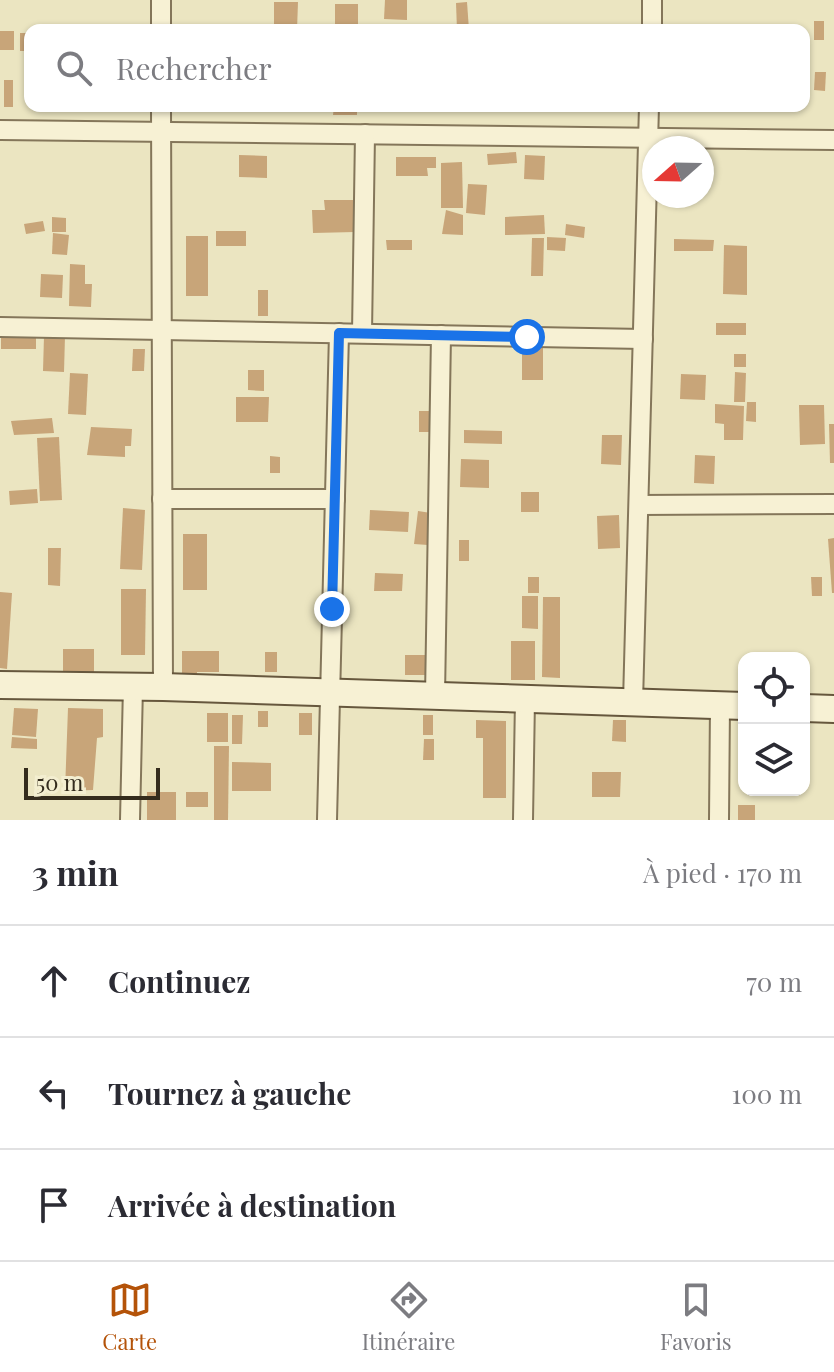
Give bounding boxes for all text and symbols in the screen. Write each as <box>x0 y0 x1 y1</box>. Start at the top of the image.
search box <box>24 24 810 112</box>
icon: search <box>52 46 96 90</box>
text: Rechercher <box>116 48 272 88</box>
north arrow <box>642 136 714 208</box>
route start <box>509 319 545 355</box>
route end <box>314 591 350 627</box>
map controls <box>738 652 810 796</box>
button: locate <box>738 652 810 724</box>
button: layers <box>738 724 810 796</box>
scale bar <box>24 764 160 800</box>
text: 50 m <box>36 767 83 797</box>
text: 3 min <box>32 849 119 895</box>
text: À pied · 170 m <box>643 855 802 890</box>
icon: ahead <box>32 959 76 1003</box>
text: Continuez <box>108 961 250 1001</box>
text: 70 m <box>746 964 802 999</box>
icon: left <box>32 1071 76 1115</box>
text: Tournez à gauche <box>108 1073 351 1113</box>
text: 100 m <box>732 1076 802 1111</box>
icon: arrive <box>32 1183 76 1227</box>
text: Arrivée à destination <box>108 1185 396 1225</box>
tab: Carte <box>102 1278 157 1356</box>
tab: Itinéraire <box>362 1278 455 1356</box>
tab: Favoris <box>660 1278 732 1356</box>

